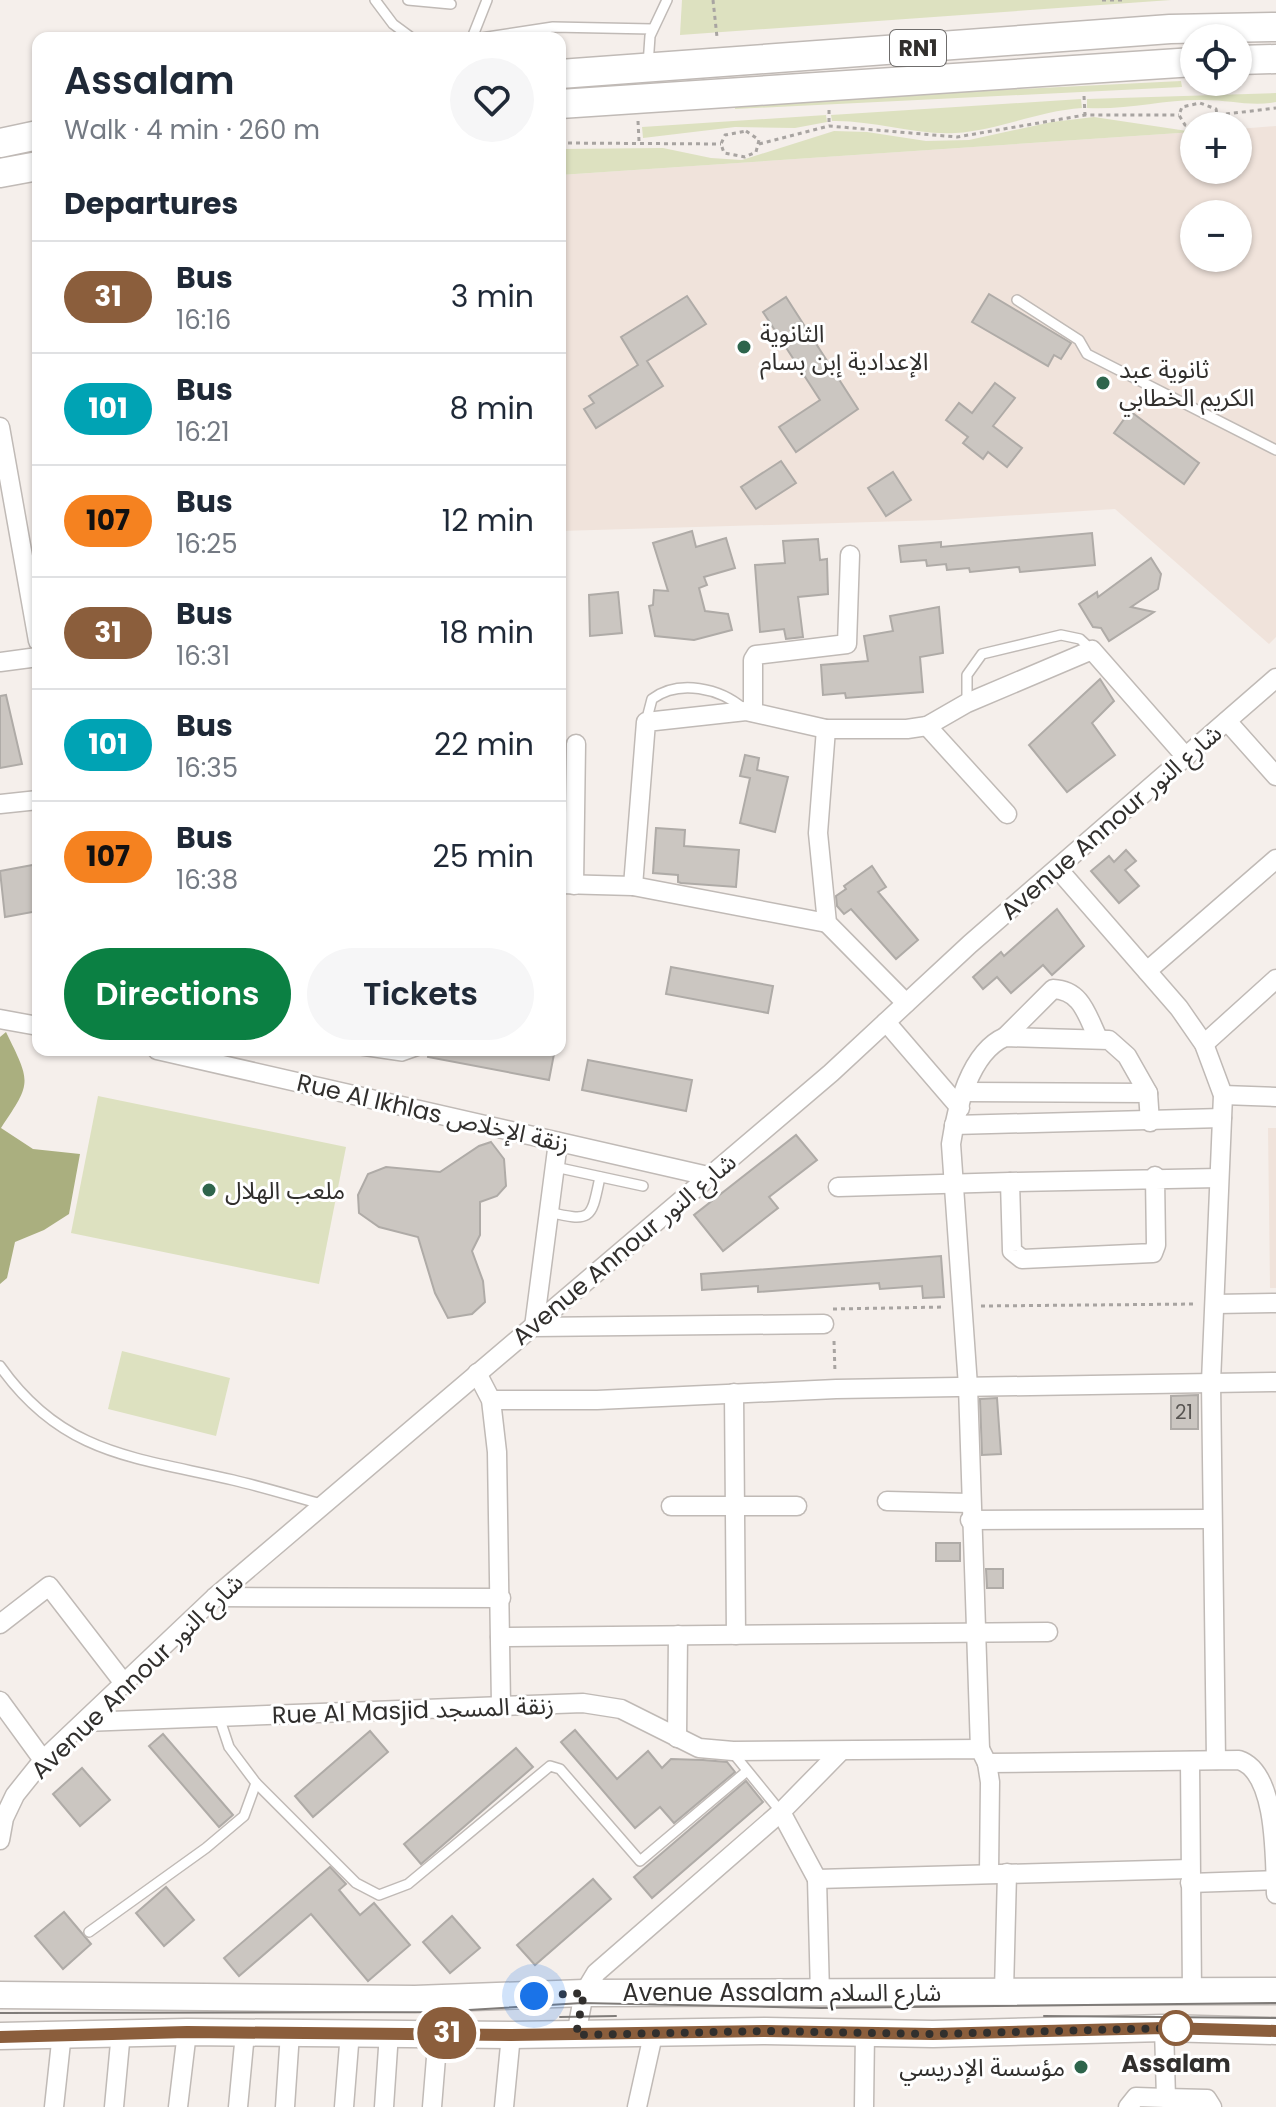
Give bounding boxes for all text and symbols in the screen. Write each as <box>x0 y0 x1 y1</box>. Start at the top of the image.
map controls <box>1180 24 1252 272</box>
button: locate <box>1180 24 1252 96</box>
road number: RN1 <box>890 30 946 66</box>
text: Assalam <box>64 54 235 107</box>
button: heart <box>450 58 534 142</box>
text: Walk · 4 min · 260 m <box>64 112 320 148</box>
button: + <box>1180 112 1252 184</box>
text: Departures <box>64 182 238 225</box>
button: − <box>1180 200 1252 272</box>
text: Bus <box>176 256 233 299</box>
text: 3 min <box>451 275 534 318</box>
text: 31 <box>94 277 122 316</box>
text: 16:16 <box>176 302 231 338</box>
place label: الثانوية الإعدادية إبن بسام <box>760 317 928 380</box>
marker: الثانوية الإعدادية إبن بسام <box>735 338 753 356</box>
place label: ثانوية عبد الكريم الخطابي <box>1119 353 1254 416</box>
text: Bus <box>176 368 233 411</box>
marker: ثانوية عبد الكريم الخطابي <box>1094 374 1112 392</box>
text: 8 min <box>450 387 534 430</box>
text: 101 <box>88 389 128 428</box>
text: 16:21 <box>176 414 230 450</box>
text: Bus <box>176 480 233 523</box>
text: 12 min <box>442 499 534 542</box>
text: 107 <box>86 501 130 540</box>
text: 16:25 <box>176 526 238 562</box>
text: Bus <box>176 592 233 635</box>
text: 18 min <box>440 611 534 654</box>
text: 31 <box>94 613 122 652</box>
text: 16:31 <box>176 638 230 674</box>
text: Bus <box>176 704 233 747</box>
street label: Avenue Annour شارع النور <box>993 717 1229 928</box>
text: 22 min <box>434 723 534 766</box>
text: 101 <box>88 725 128 764</box>
text: 16:35 <box>176 750 238 786</box>
text: Bus <box>176 816 233 859</box>
text: 25 min <box>432 835 534 878</box>
text: 107 <box>86 837 130 876</box>
text: 16:38 <box>176 862 238 898</box>
button: Directions <box>64 948 291 1040</box>
button: Tickets <box>307 948 534 1040</box>
street label: Rue Al Ikhlas زنقة الإخلاص <box>294 1066 572 1160</box>
street label: Avenue Annour شارع النور <box>505 1145 744 1353</box>
place label: ملعب الهلال <box>225 1174 345 1207</box>
marker: ملعب الهلال <box>200 1181 218 1199</box>
house number: 21 <box>1175 1398 1193 1426</box>
street label: Avenue Annour شارع النور <box>24 1566 251 1787</box>
street label: Rue Al Masjid زنقة المسجد <box>271 1689 555 1731</box>
your location <box>514 1976 554 2016</box>
street label: Avenue Assalam شارع السلام <box>623 1976 941 2011</box>
line badge: 31 <box>411 2007 483 2059</box>
marker: Assalam <box>1159 2011 1193 2045</box>
text: 31 <box>433 2013 461 2052</box>
place label: Assalam <box>1121 2047 1231 2080</box>
place label: مؤسسة الإدريسي <box>899 2051 1065 2086</box>
marker: مؤسسة الإدريسي <box>1072 2058 1090 2076</box>

